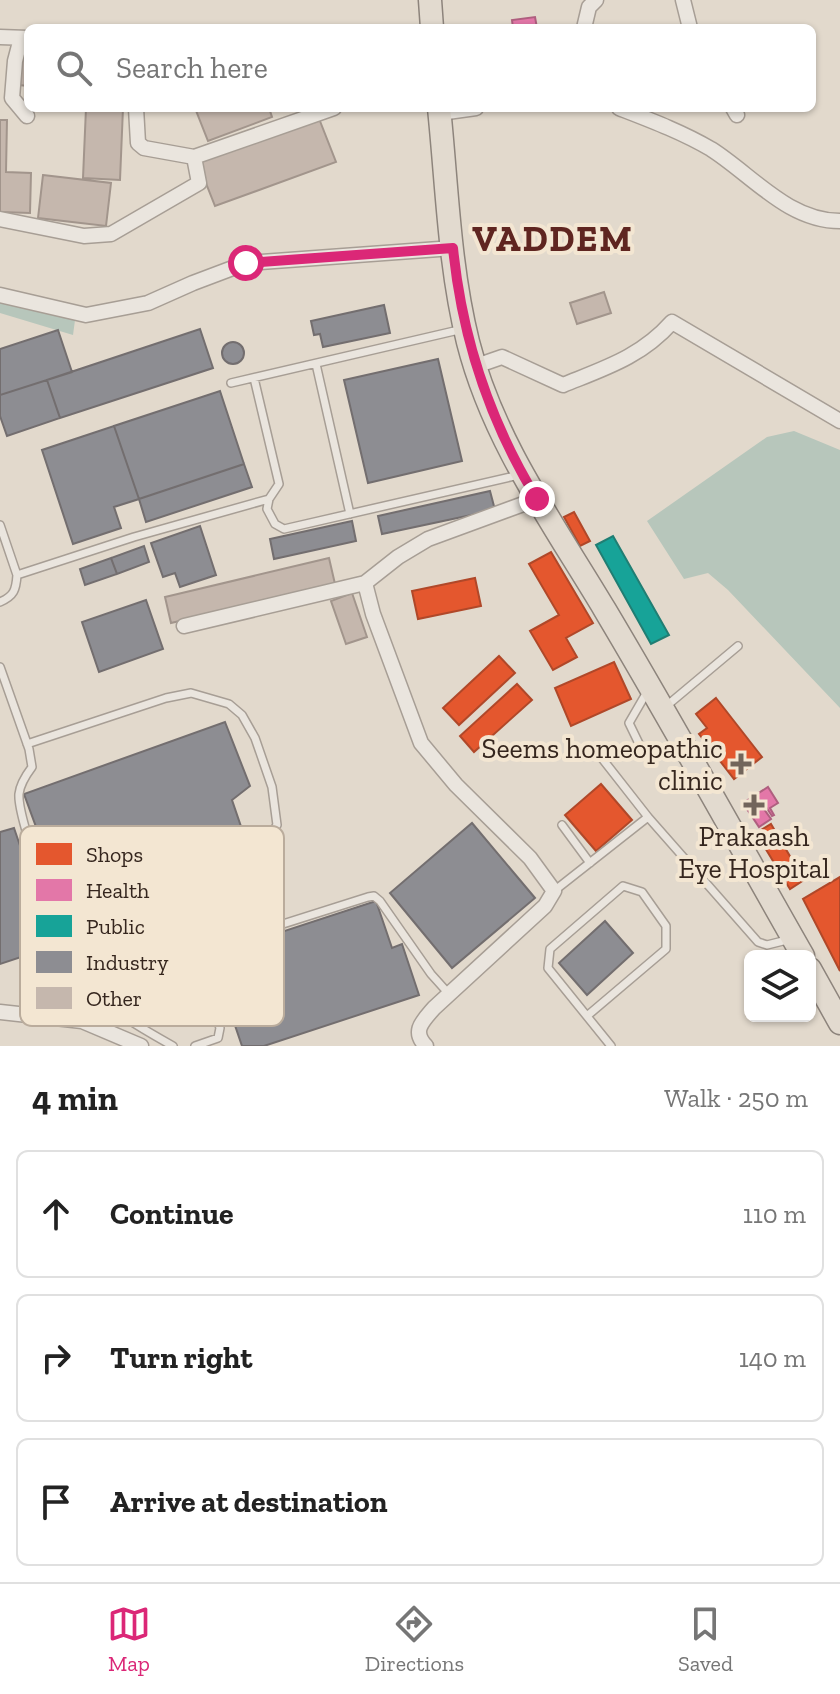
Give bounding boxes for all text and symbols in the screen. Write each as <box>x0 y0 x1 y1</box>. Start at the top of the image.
search box <box>24 24 816 112</box>
icon: search <box>52 46 96 90</box>
text: Search here <box>116 50 268 86</box>
district label: VADDEM <box>472 217 634 260</box>
route start <box>228 245 264 281</box>
route end <box>519 481 555 517</box>
place label: Seems homeopathic clinic <box>481 732 723 797</box>
marker: Seems homeopathic clinic <box>730 753 752 775</box>
marker: Prakaash Eye Hospital <box>743 794 765 816</box>
place label: Prakaash Eye Hospital <box>678 820 830 885</box>
legend <box>20 826 284 1026</box>
text: Shops <box>86 841 143 868</box>
text: Health <box>86 877 150 904</box>
text: Public <box>86 913 145 940</box>
text: Industry <box>86 949 169 976</box>
map controls <box>744 950 816 1022</box>
button: layers <box>744 950 816 1022</box>
text: Other <box>86 985 142 1012</box>
text: 4 min <box>32 1078 118 1119</box>
text: Walk · 250 m <box>664 1082 808 1114</box>
icon: ahead <box>34 1192 78 1236</box>
text: Continue <box>110 1196 234 1232</box>
text: 110 m <box>743 1198 806 1230</box>
icon: right <box>34 1336 78 1380</box>
text: Turn right <box>110 1340 252 1376</box>
text: 140 m <box>739 1342 806 1374</box>
icon: arrive <box>34 1480 78 1524</box>
text: Arrive at destination <box>110 1484 387 1520</box>
tab: Map <box>107 1602 151 1677</box>
tab: Directions <box>365 1602 464 1677</box>
tab: Saved <box>678 1602 733 1677</box>

